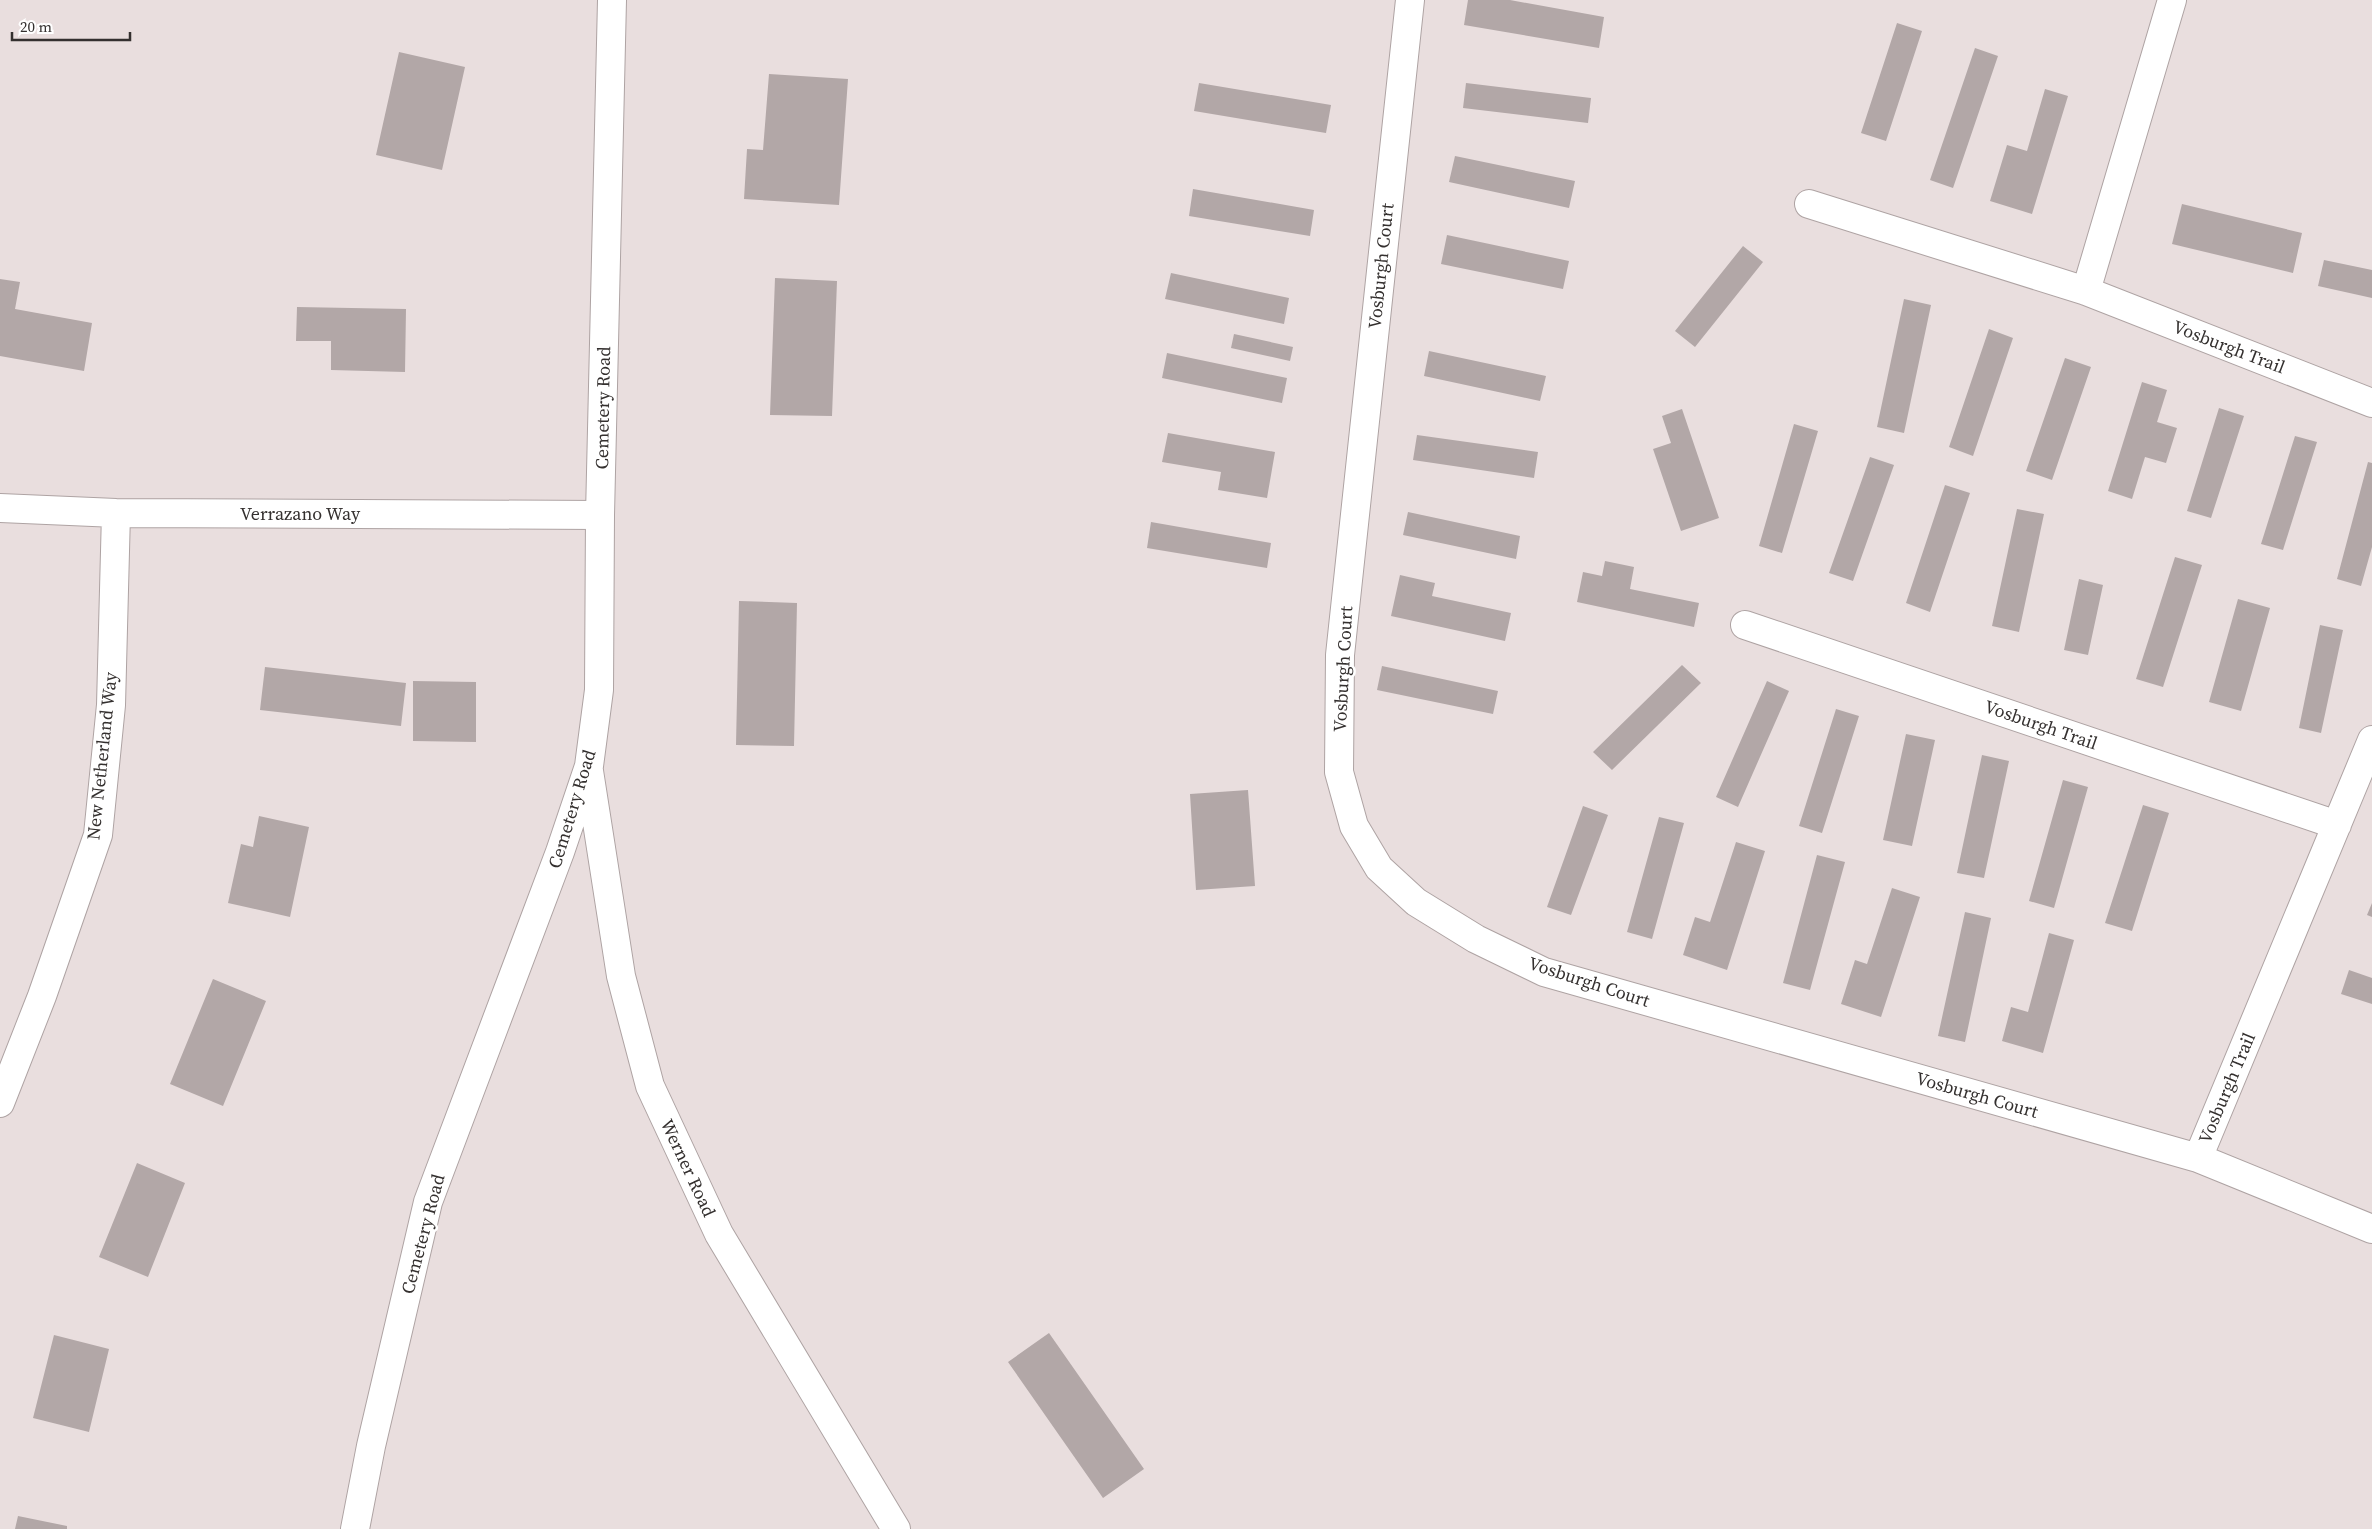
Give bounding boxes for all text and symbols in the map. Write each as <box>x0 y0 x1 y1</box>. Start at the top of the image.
scale bar <box>12 10 130 42</box>
text: 20 m <box>20 16 52 37</box>
street label: Vosburgh Court <box>1361 202 1400 330</box>
street label: Vosburgh Trail <box>2170 314 2289 379</box>
street label: Cemetery Road <box>589 346 616 470</box>
street label: Verrazano Way <box>240 501 361 526</box>
street label: Vosburgh Court <box>1327 605 1358 733</box>
street label: New Netherland Way <box>80 670 123 841</box>
street label: Vosburgh Trail <box>1981 694 2101 756</box>
street label: Cemetery Road <box>542 746 601 871</box>
street label: Vosburgh Court <box>1525 950 1653 1013</box>
street label: Vosburgh Trail <box>2192 1029 2261 1147</box>
street label: Vosburgh Court <box>1913 1065 2041 1124</box>
street label: Werner Road <box>655 1115 722 1221</box>
street label: Cemetery Road <box>395 1171 451 1296</box>

